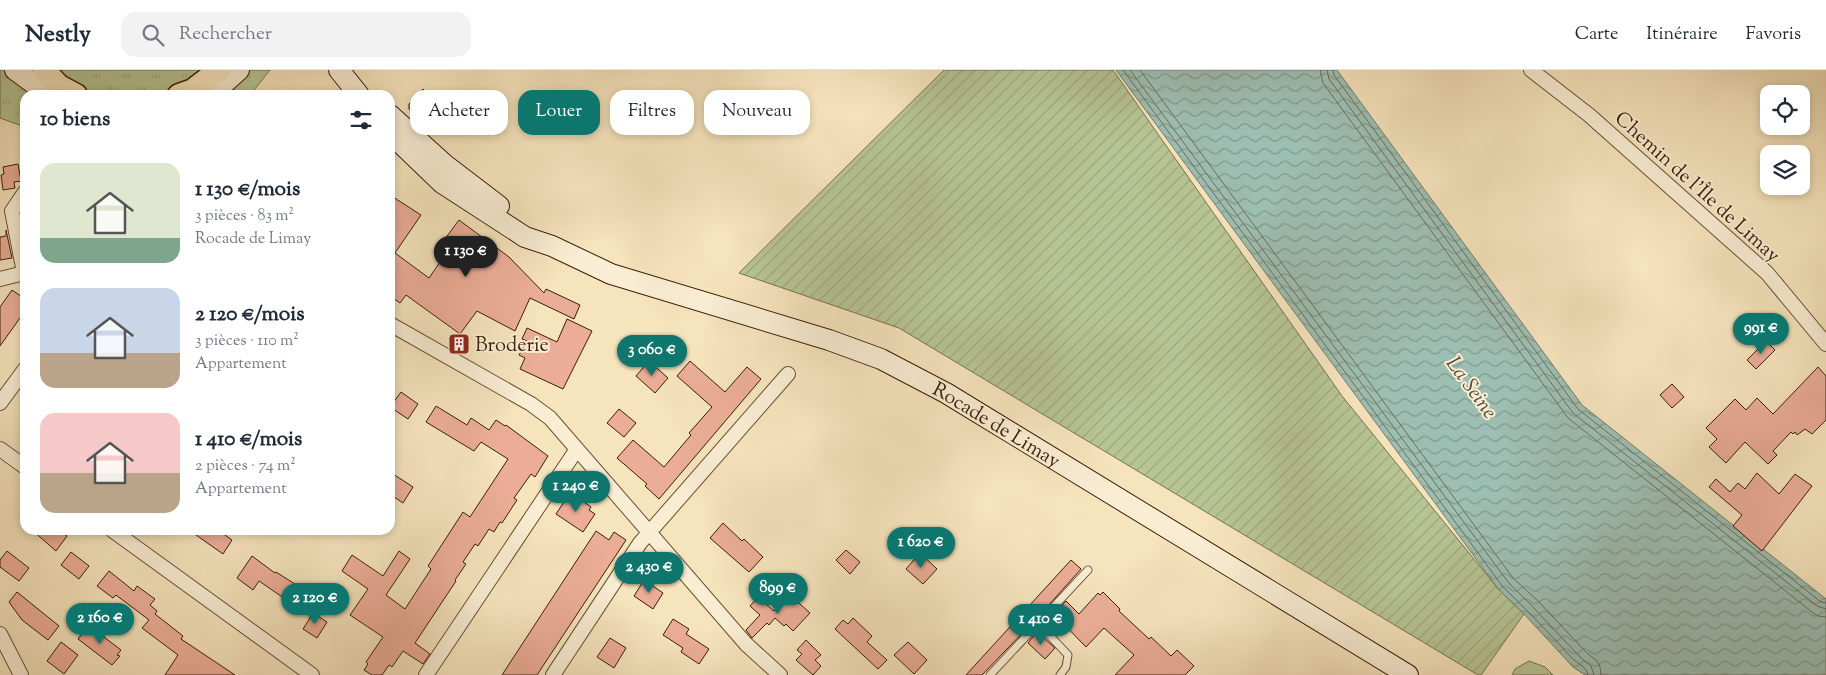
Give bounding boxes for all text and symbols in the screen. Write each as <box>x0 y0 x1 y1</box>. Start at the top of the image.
search box <box>121 12 471 57</box>
text: Nestly <box>25 18 91 52</box>
icon: search <box>139 21 167 49</box>
text: Rechercher <box>179 21 272 48</box>
text: Carte <box>1575 22 1618 48</box>
text: Itinéraire <box>1646 22 1718 48</box>
text: Favoris <box>1746 22 1801 48</box>
map controls <box>1760 85 1810 195</box>
button: locate <box>1760 85 1810 135</box>
chip: Acheter <box>410 90 508 135</box>
chip: Louer <box>518 90 600 135</box>
chip: Filtres <box>610 90 694 135</box>
chip: Nouveau <box>704 90 810 135</box>
text: 10 biens <box>40 105 110 135</box>
street label: Chemin de l'Île de Limay <box>1607 105 1786 270</box>
icon: filters <box>347 106 375 134</box>
button: layers <box>1760 145 1810 195</box>
text: 1 130 €/mois <box>195 175 300 205</box>
icon: home <box>80 183 140 243</box>
text: 3 pièces · 83 m² <box>195 205 294 228</box>
text: Rocade de Limay <box>195 228 311 251</box>
pin: 1 130 € <box>420 236 512 278</box>
text: 1 130 € <box>445 240 487 263</box>
text: 2 120 €/mois <box>195 300 304 330</box>
icon: home <box>80 308 140 368</box>
pin: 991 € <box>1726 312 1796 355</box>
text: 991 € <box>1744 317 1778 340</box>
text: 3 pièces · 110 m² <box>195 330 299 353</box>
building icon: Broderie <box>447 332 471 356</box>
place label: Broderie <box>475 332 549 361</box>
pin: 3 060 € <box>606 334 698 377</box>
text: 3 060 € <box>628 339 676 362</box>
water label: La Seine <box>1437 351 1503 426</box>
text: Appartement <box>195 353 287 376</box>
street label: Rocade de Limay <box>927 376 1065 476</box>
text: 1 410 €/mois <box>195 425 302 455</box>
icon: home <box>80 433 140 493</box>
text: 2 pièces · 74 m² <box>195 455 296 478</box>
pin: 1 240 € <box>530 470 622 513</box>
text: 1 240 € <box>553 475 599 498</box>
text: Appartement <box>195 478 287 501</box>
pin: 1 620 € <box>875 526 967 569</box>
text: 1 620 € <box>898 531 944 554</box>
pin: 2 430 € <box>603 552 695 594</box>
text: 2 430 € <box>626 556 672 579</box>
pin: 899 € <box>743 572 813 615</box>
text: 899 € <box>760 577 796 600</box>
pin: 2 120 € <box>269 582 361 625</box>
text: 2 120 € <box>292 587 338 610</box>
pin: 2 160 € <box>54 602 146 645</box>
pin: 1 410 € <box>995 604 1087 646</box>
text: 2 160 € <box>77 607 123 630</box>
text: 1 410 € <box>1019 608 1063 631</box>

